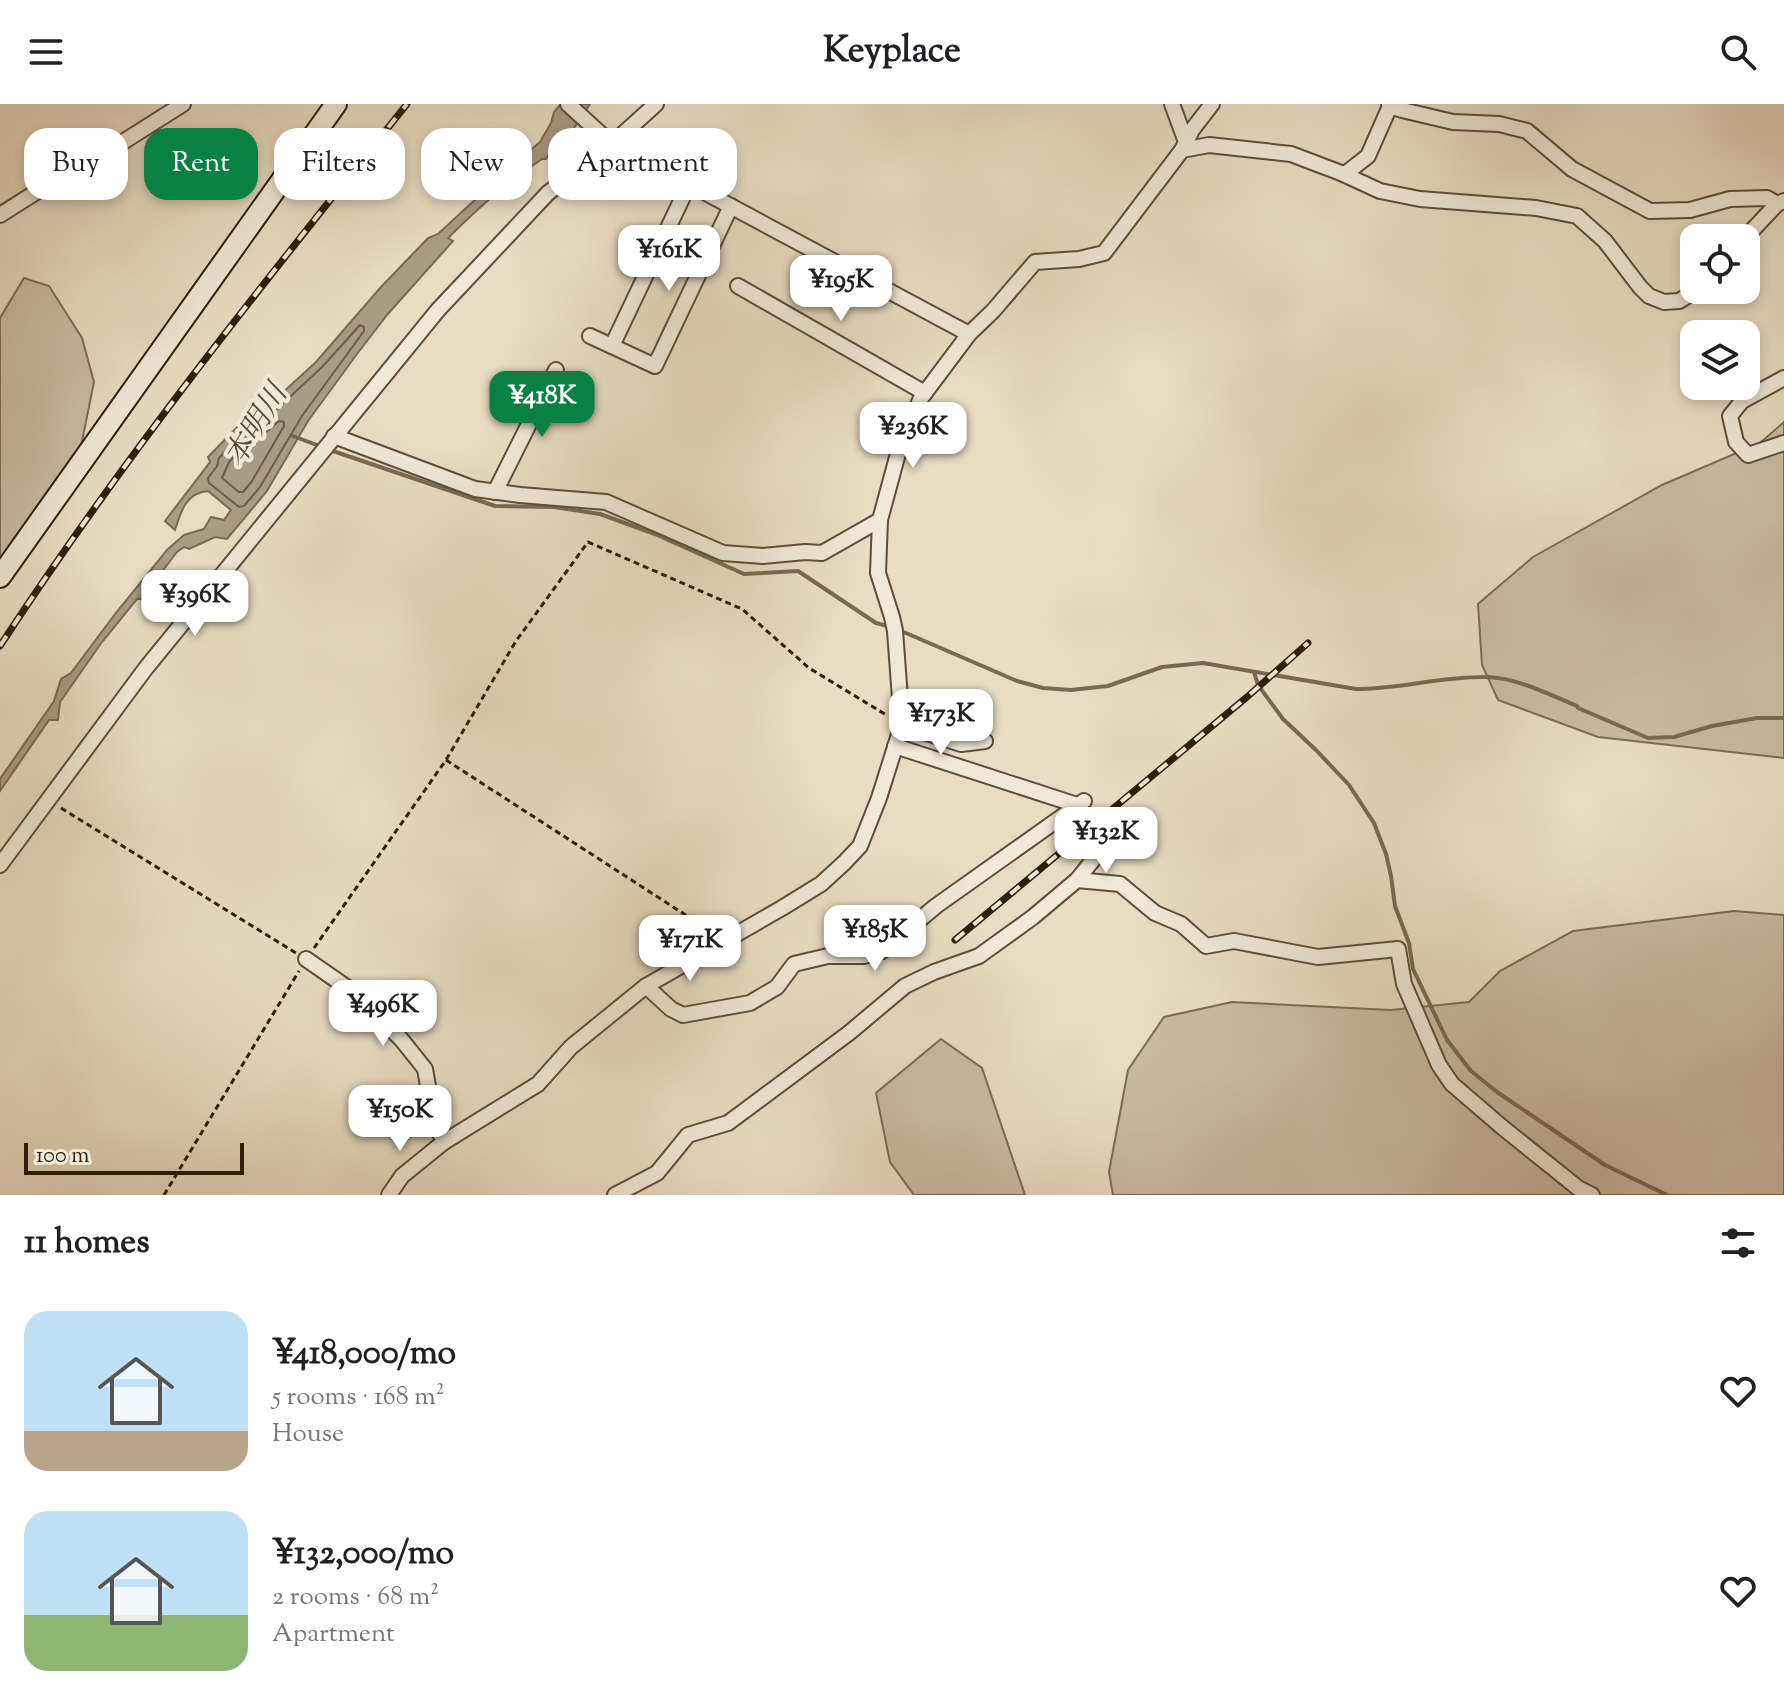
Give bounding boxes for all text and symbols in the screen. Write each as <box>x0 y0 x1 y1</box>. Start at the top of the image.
text: Keyplace <box>823 26 961 78</box>
icon: menu <box>24 30 68 74</box>
icon: search <box>1716 30 1760 74</box>
chip: Buy <box>24 128 128 200</box>
chip: Rent <box>144 128 258 200</box>
chip: Filters <box>274 128 405 200</box>
chip: New <box>421 128 532 200</box>
chip: Apartment <box>548 128 737 200</box>
map controls <box>1680 224 1760 400</box>
button: locate <box>1680 224 1760 304</box>
pin: ¥161K <box>613 225 725 293</box>
text: ¥161K <box>636 232 702 269</box>
pin: ¥195K <box>785 255 897 323</box>
text: ¥195K <box>808 262 874 299</box>
button: layers <box>1680 320 1760 400</box>
pin: ¥418K <box>486 371 598 439</box>
water label: 本明川 <box>215 374 301 476</box>
text: ¥418K <box>508 378 576 415</box>
pin: ¥236K <box>857 402 969 470</box>
text: ¥236K <box>878 409 948 446</box>
pin: ¥396K <box>139 570 251 638</box>
text: ¥396K <box>159 577 231 614</box>
pin: ¥173K <box>885 689 997 757</box>
text: ¥173K <box>907 696 975 733</box>
pin: ¥132K <box>1050 807 1162 875</box>
text: ¥132K <box>1072 814 1140 851</box>
pin: ¥185K <box>819 905 931 973</box>
text: ¥185K <box>842 912 908 949</box>
pin: ¥171K <box>634 915 746 983</box>
text: ¥171K <box>657 922 723 959</box>
pin: ¥496K <box>327 980 439 1048</box>
text: ¥496K <box>347 987 419 1024</box>
pin: ¥150K <box>344 1085 456 1153</box>
text: ¥150K <box>366 1092 434 1129</box>
scale bar <box>24 1139 244 1175</box>
text: 100 m <box>36 1141 89 1173</box>
text: 11 homes <box>24 1219 150 1268</box>
icon: filters <box>1716 1221 1760 1265</box>
text: ¥418,000/mo <box>272 1330 456 1379</box>
icon: home <box>88 1343 184 1439</box>
icon: heart <box>1716 1369 1760 1413</box>
text: 5 rooms · 168 m² <box>272 1379 445 1416</box>
text: House <box>272 1416 344 1453</box>
text: ¥132,000/mo <box>272 1530 454 1579</box>
icon: home <box>88 1543 184 1639</box>
icon: heart <box>1716 1569 1760 1613</box>
text: 2 rooms · 68 m² <box>272 1579 439 1616</box>
text: Apartment <box>272 1616 395 1653</box>

